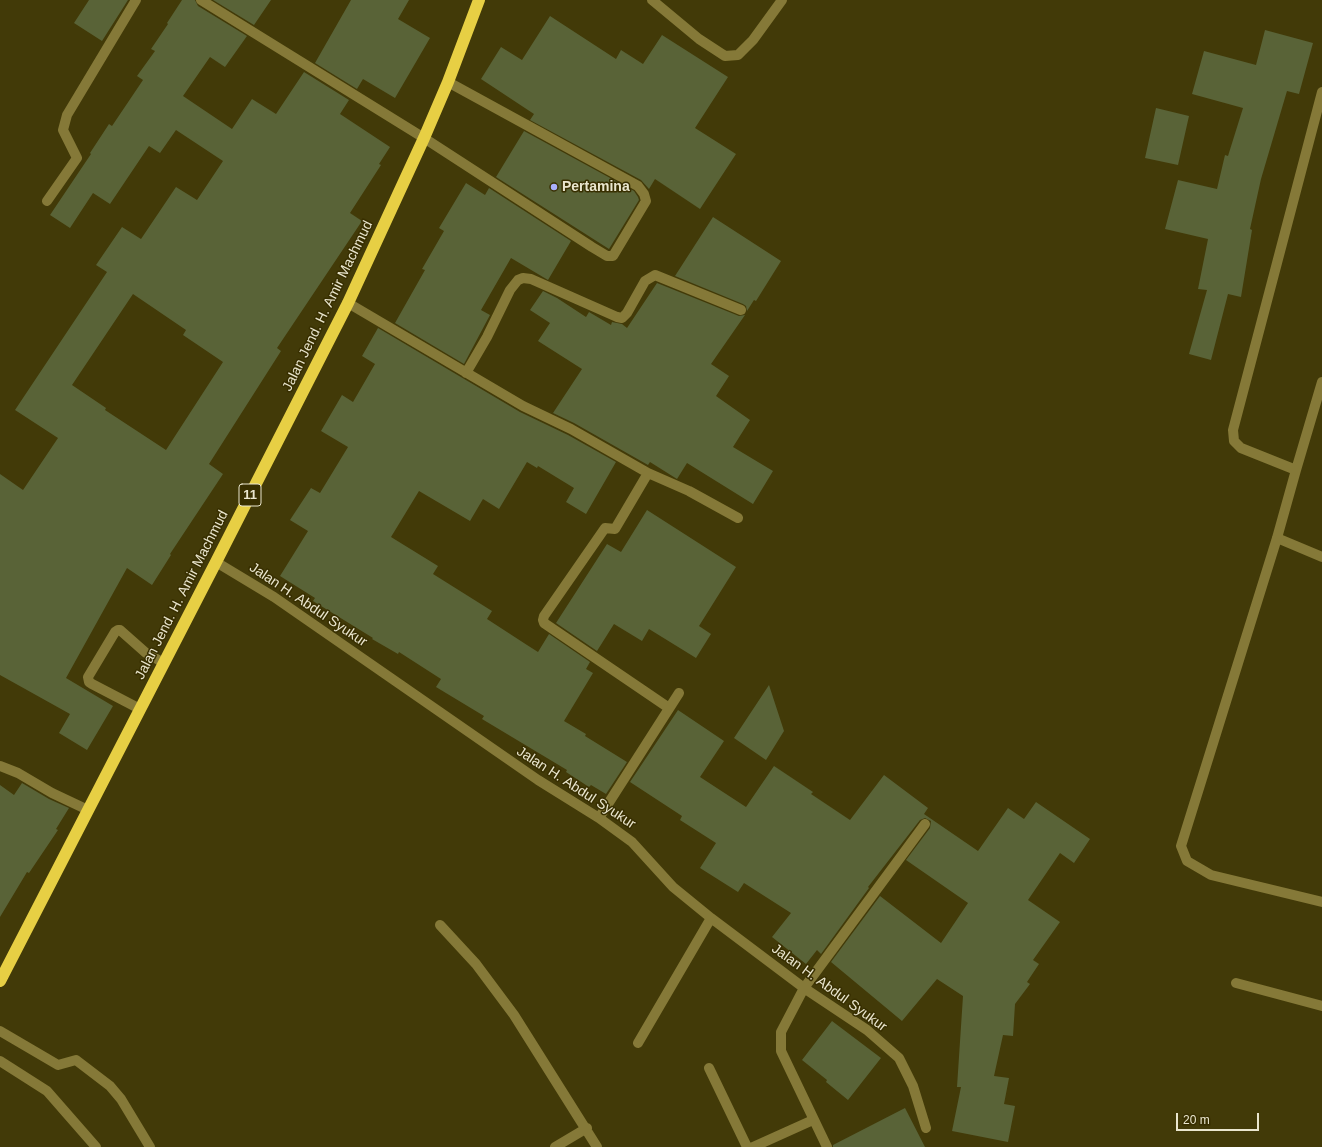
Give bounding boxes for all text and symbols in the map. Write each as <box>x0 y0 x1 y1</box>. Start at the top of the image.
place label: Pertamina <box>562 179 630 195</box>
marker: Pertamina <box>549 182 559 192</box>
street label: Jalan Jend. H. Amir Machmud <box>279 218 377 394</box>
road number: 11 <box>239 484 261 506</box>
street label: Jalan Jend. H. Amir Machmud <box>132 508 232 682</box>
street label: Jalan H. Abdul Syukur <box>246 559 370 651</box>
street label: Jalan H. Abdul Syukur <box>513 743 639 833</box>
street label: Jalan H. Abdul Syukur <box>768 940 890 1036</box>
scale bar <box>1178 1105 1261 1131</box>
text: 20 m <box>1183 1113 1210 1127</box>

